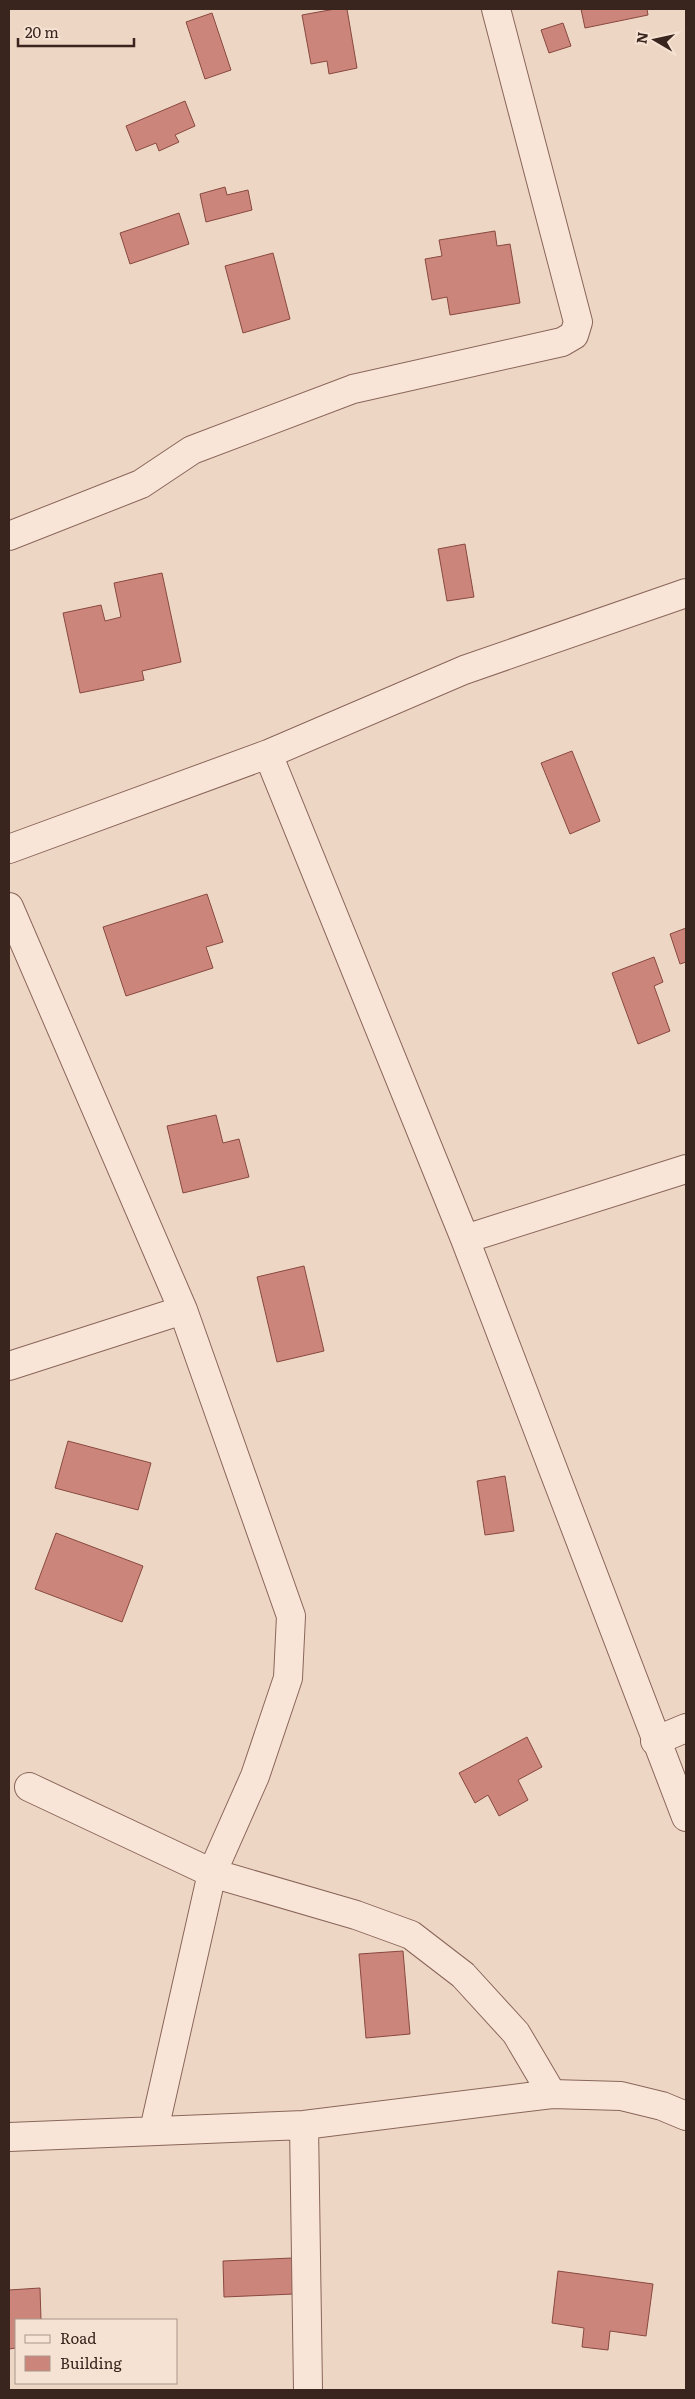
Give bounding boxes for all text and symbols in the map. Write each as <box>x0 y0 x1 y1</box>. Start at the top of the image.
scale bar <box>18 15 134 47</box>
north arrow <box>630 15 680 65</box>
text: 20 m <box>25 20 59 43</box>
text: N <box>630 30 652 45</box>
legend <box>15 2319 178 2384</box>
text: Road <box>60 2326 96 2349</box>
text: Building <box>60 2351 122 2374</box>

